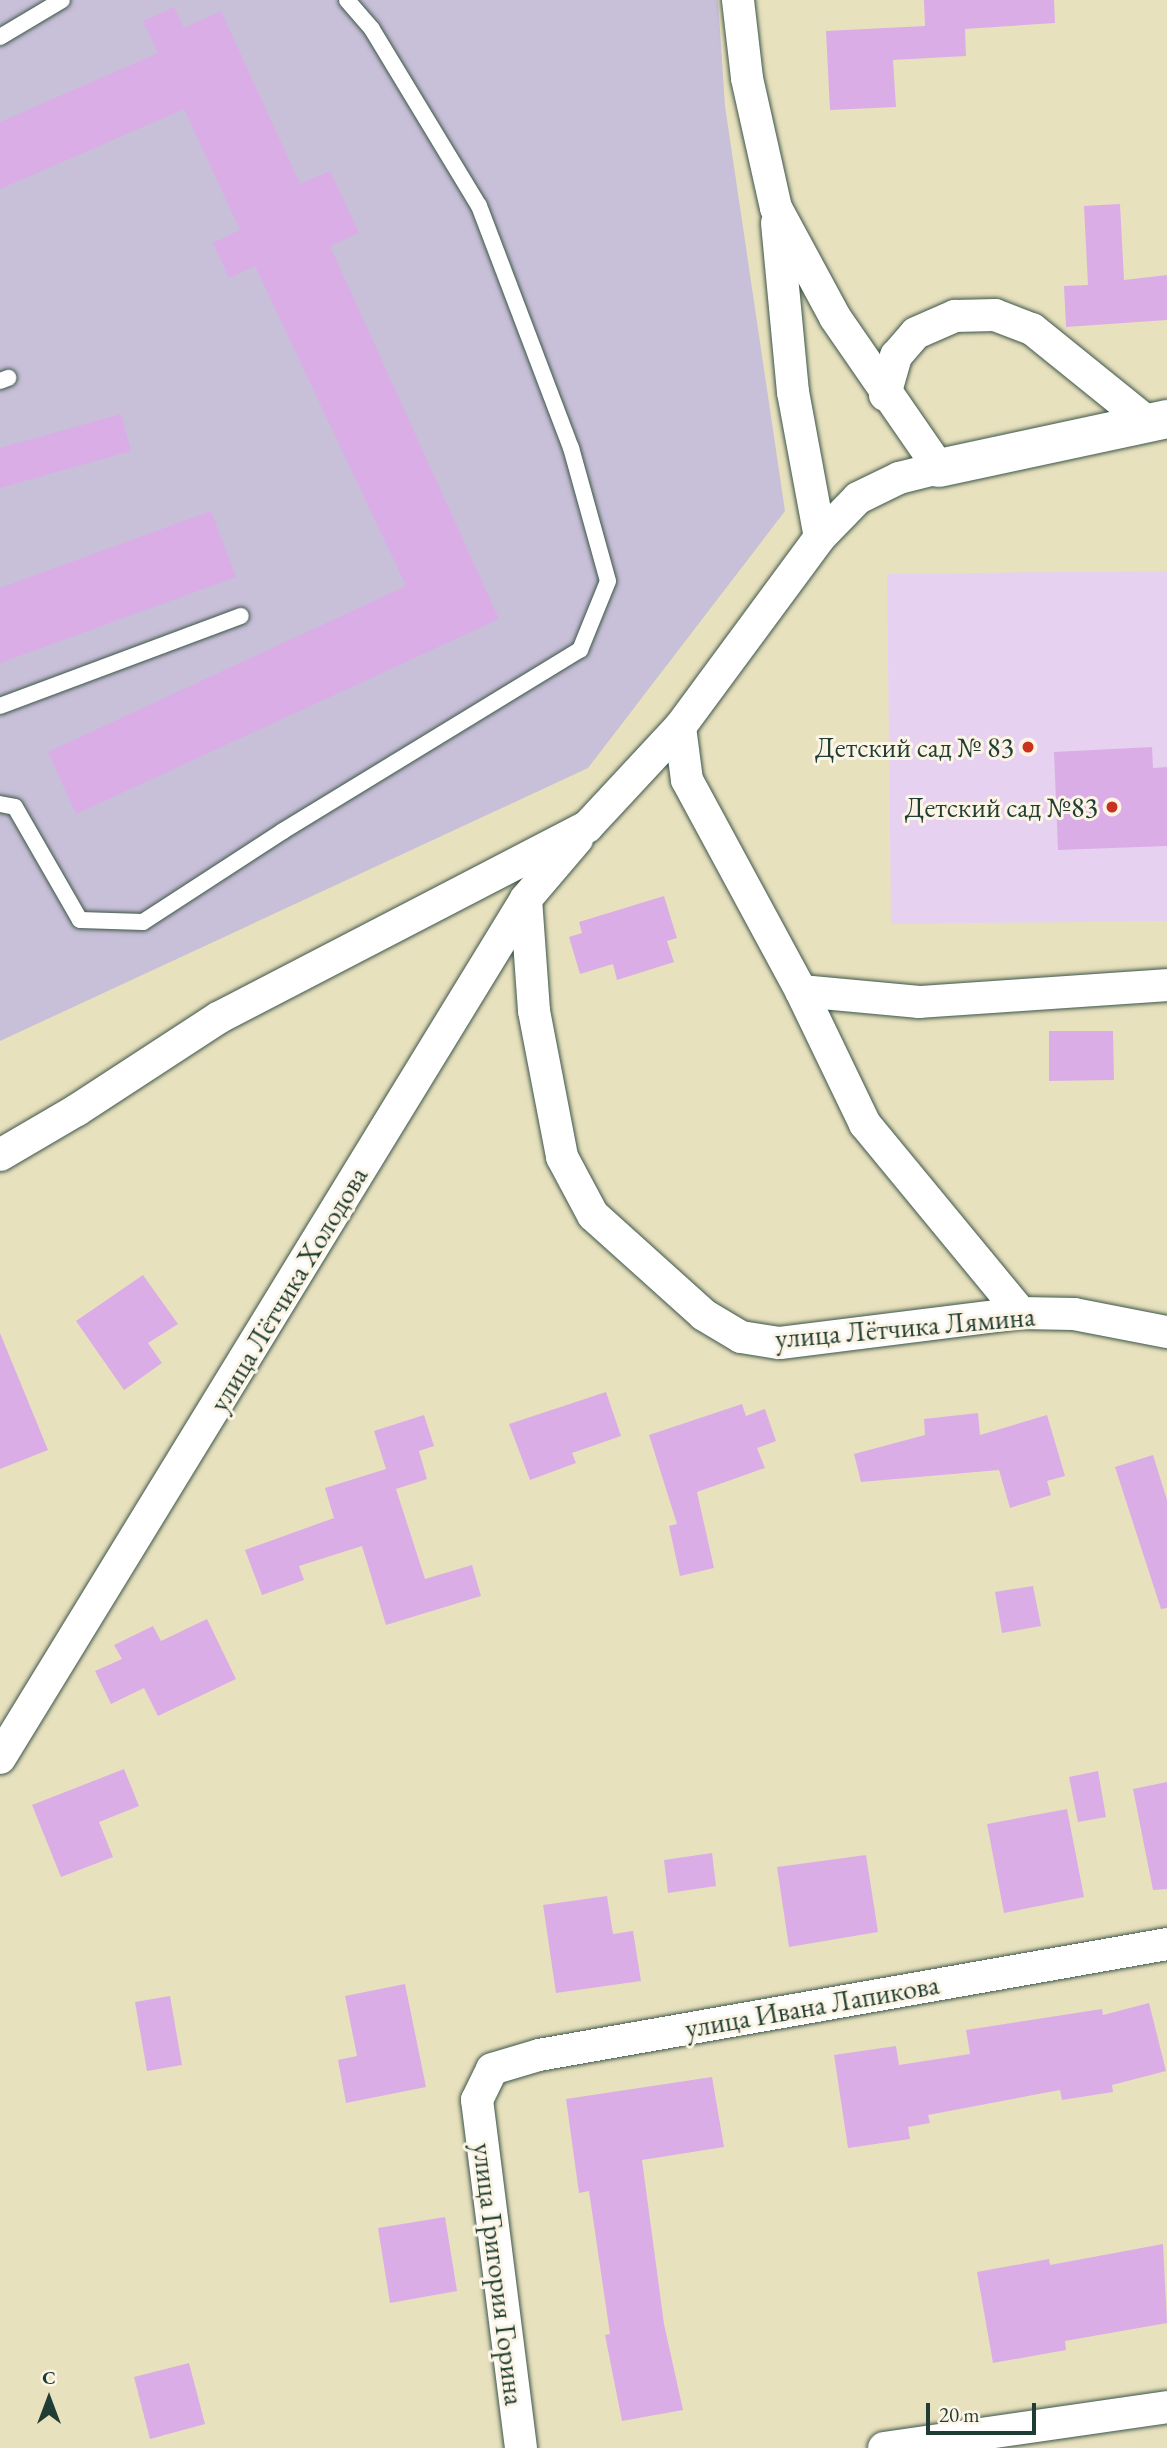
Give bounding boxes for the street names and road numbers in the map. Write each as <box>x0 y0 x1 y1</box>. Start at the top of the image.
street label: улица Лётчика Холодова <box>202 1161 374 1417</box>
street label: улица Лётчика Лямина <box>774 1299 1036 1355</box>
street label: улица Ивана Лапикова <box>682 1967 942 2045</box>
street label: улица Григория Горина <box>466 2141 532 2407</box>

